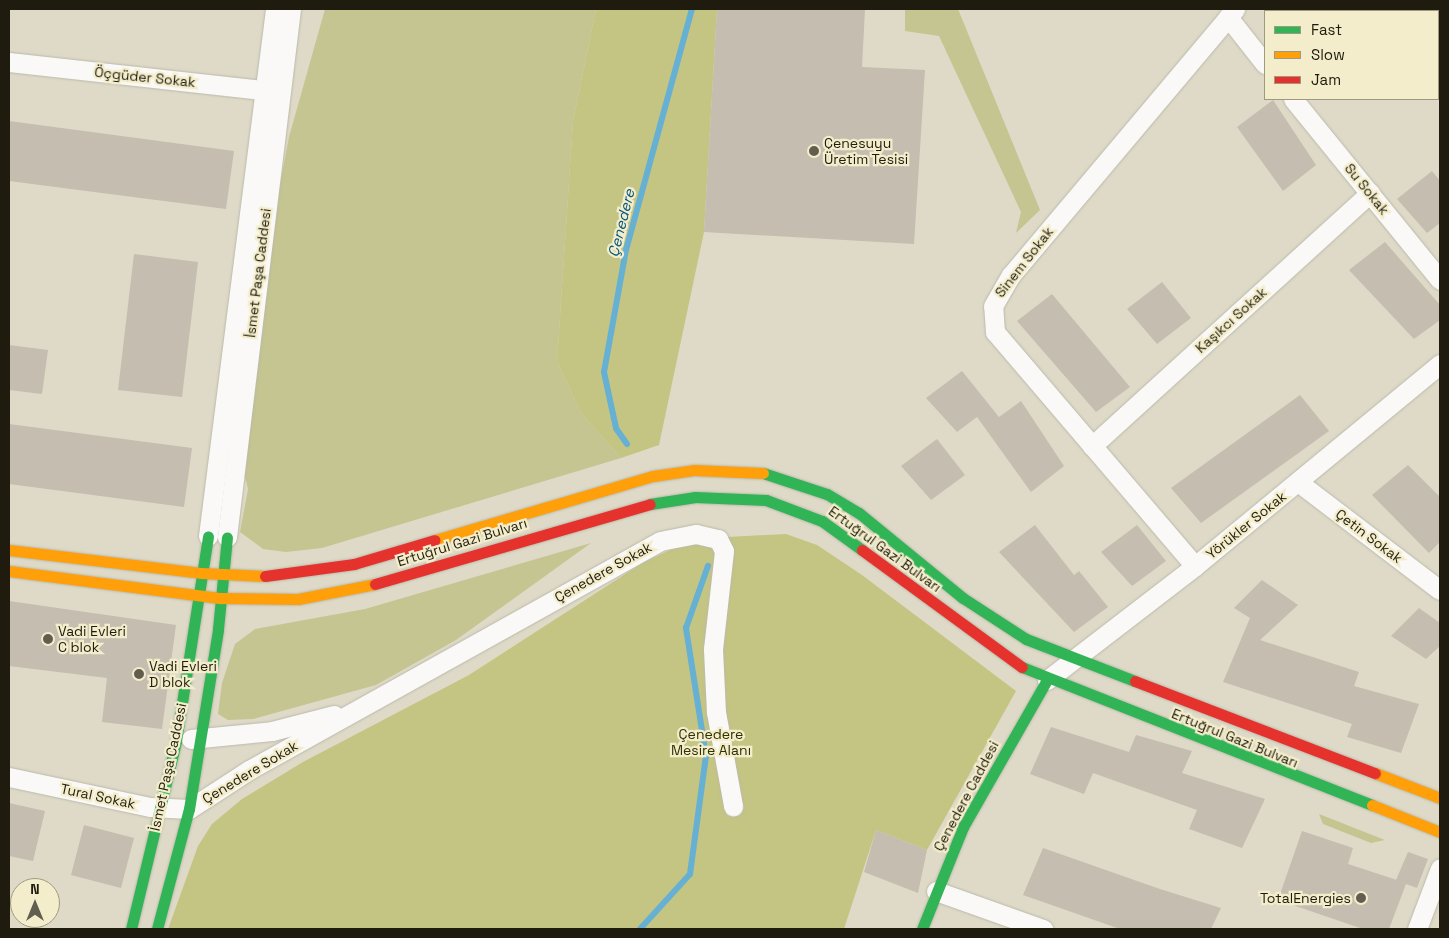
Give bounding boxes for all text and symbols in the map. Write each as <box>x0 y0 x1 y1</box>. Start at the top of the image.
legend <box>1264 10 1439 100</box>
text: Fast <box>1311 20 1342 39</box>
text: Slow <box>1311 45 1345 64</box>
street label: Öçgüder Sokak <box>94 63 196 91</box>
text: Jam <box>1311 70 1341 89</box>
place label: Çenesuyu Üretim Tesisi <box>824 135 909 168</box>
marker: Çenesuyu Üretim Tesisi <box>808 145 820 157</box>
street label: Su Sokak <box>1341 160 1393 218</box>
water label: Çenedere <box>604 187 638 259</box>
street label: İsmet Paşa Caddesi <box>242 207 274 339</box>
street label: Sinem Sokak <box>991 223 1057 301</box>
street label: Kaşıkcı Sokak <box>1192 284 1270 356</box>
street label: Yörükler Sokak <box>1203 488 1289 562</box>
street label: Ertuğrul Gazi Bulvarı <box>825 503 945 595</box>
street label: Çetin Sokak <box>1332 505 1406 567</box>
street label: Ertuğrul Gazi Bulvarı <box>395 514 529 570</box>
street label: Çenedere Sokak <box>551 538 655 606</box>
place label: Vadi Evleri C blok <box>58 623 126 656</box>
marker: Vadi Evleri C blok <box>42 633 54 645</box>
place label: Vadi Evleri D blok <box>149 658 217 690</box>
marker: Vadi Evleri D blok <box>133 668 145 680</box>
street label: İsmet Paşa Caddesi <box>146 702 190 832</box>
street label: Ertuğrul Gazi Bulvarı <box>1169 705 1301 771</box>
park label: Çenedere Mesire Alanı <box>671 726 751 759</box>
street label: Çenedere Sokak <box>199 737 301 807</box>
street label: Çenedere Caddesi <box>930 738 1002 854</box>
street label: Tural Sokak <box>59 780 137 812</box>
north arrow <box>10 878 60 928</box>
text: N <box>30 880 40 898</box>
place label: TotalEnergies <box>1260 890 1351 906</box>
marker: TotalEnergies <box>1355 892 1367 904</box>

